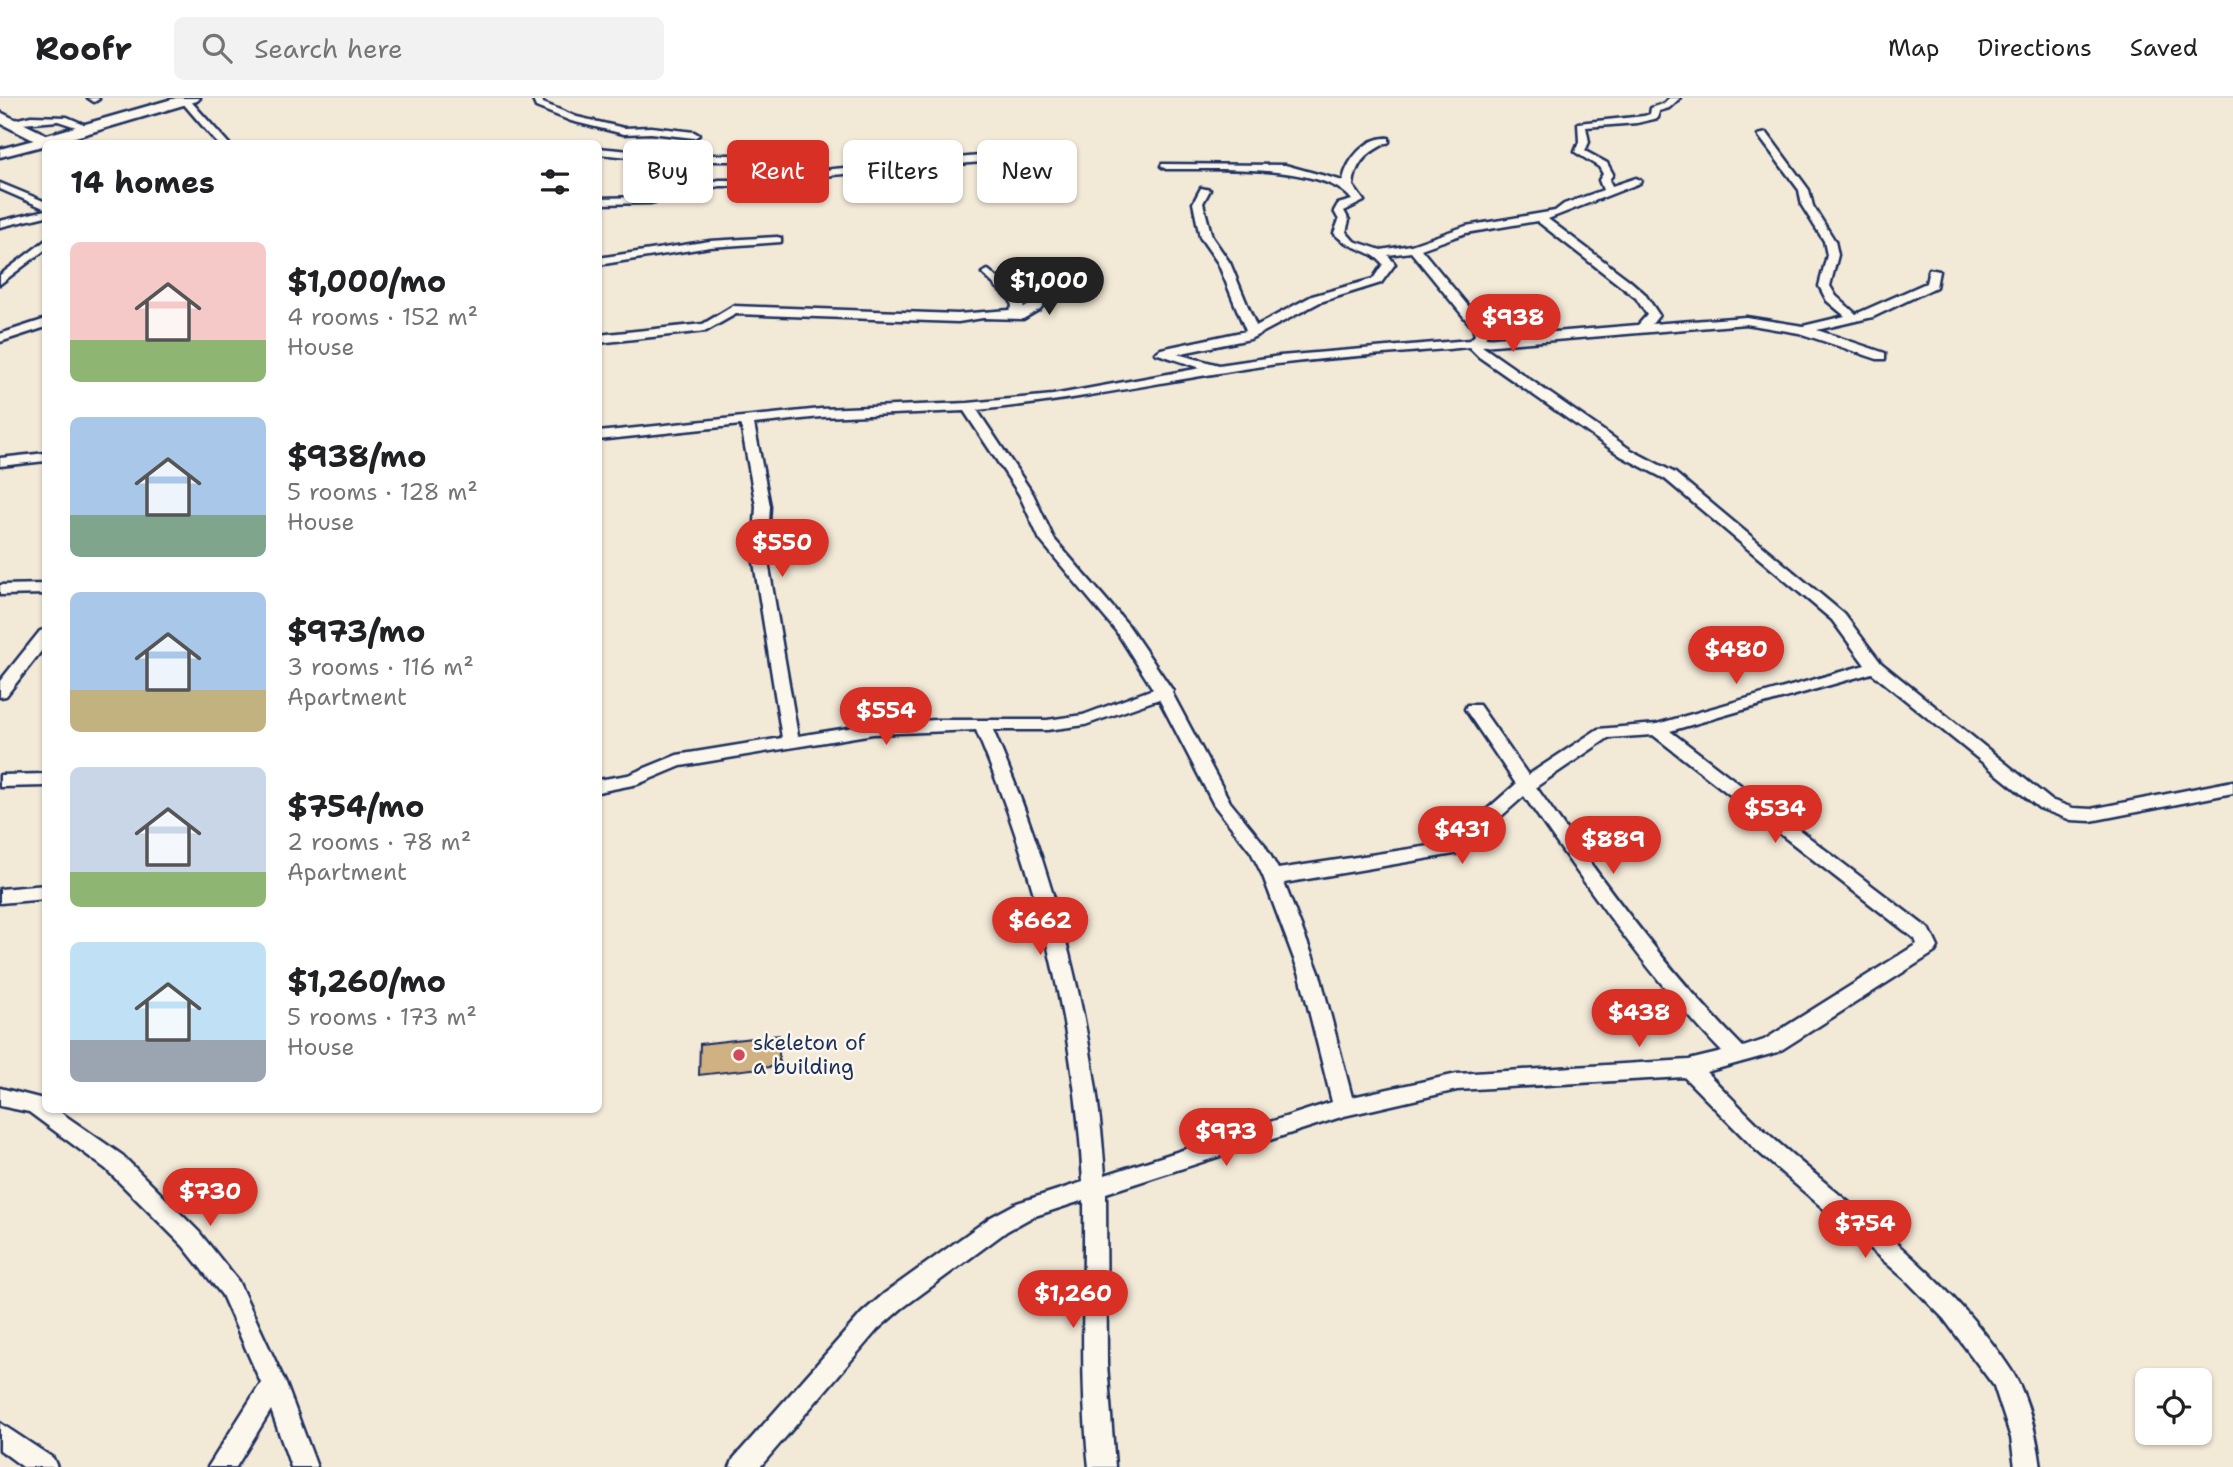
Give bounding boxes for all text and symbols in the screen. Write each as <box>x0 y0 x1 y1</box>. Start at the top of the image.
search box <box>174 17 664 80</box>
text: Roofr <box>35 26 132 71</box>
icon: search <box>198 29 236 67</box>
text: Search here <box>254 31 403 66</box>
text: Map <box>1888 32 1939 64</box>
text: Directions <box>1977 32 2092 64</box>
text: Saved <box>2130 32 2198 64</box>
chip: Buy <box>623 140 713 203</box>
chip: Rent <box>727 140 829 203</box>
chip: Filters <box>843 140 963 203</box>
chip: New <box>977 140 1077 203</box>
text: 14 homes <box>70 162 215 203</box>
icon: filters <box>536 163 574 201</box>
pin: $1,000 <box>992 258 1106 317</box>
text: $1,000/mo <box>287 261 446 302</box>
text: $1,000 <box>1010 265 1088 295</box>
icon: home <box>126 270 210 354</box>
pin: $938 <box>1472 294 1554 354</box>
text: 4 rooms · 152 m² <box>287 302 478 332</box>
text: $938 <box>1482 302 1544 332</box>
text: House <box>287 332 355 362</box>
text: $938/mo <box>287 436 427 477</box>
icon: home <box>126 445 210 529</box>
text: 5 rooms · 128 m² <box>287 477 478 507</box>
text: House <box>287 507 355 537</box>
pin: $550 <box>741 519 823 579</box>
text: $550 <box>752 527 812 557</box>
text: $973/mo <box>287 611 425 652</box>
icon: home <box>126 620 210 704</box>
pin: $480 <box>1695 626 1777 686</box>
text: $480 <box>1704 634 1768 664</box>
text: 3 rooms · 116 m² <box>287 652 474 682</box>
text: Apartment <box>287 682 407 712</box>
pin: $554 <box>845 688 927 747</box>
text: $554 <box>856 695 916 725</box>
text: $754/mo <box>287 786 424 827</box>
pin: $534 <box>1734 786 1816 845</box>
text: $534 <box>1744 793 1806 823</box>
icon: home <box>126 795 210 879</box>
pin: $431 <box>1421 806 1503 866</box>
text: $431 <box>1434 814 1490 844</box>
pin: $889 <box>1572 816 1654 876</box>
text: $889 <box>1581 824 1645 854</box>
text: 2 rooms · 78 m² <box>287 827 471 857</box>
text: Apartment <box>287 857 407 887</box>
pin: $662 <box>999 898 1081 957</box>
text: $662 <box>1008 905 1072 935</box>
text: $1,260/mo <box>287 961 446 1002</box>
icon: home <box>126 970 210 1054</box>
pin: $438 <box>1598 990 1680 1049</box>
text: $438 <box>1608 997 1670 1027</box>
text: 5 rooms · 173 m² <box>287 1002 477 1032</box>
place label: skeleton of a building <box>753 1029 866 1081</box>
text: House <box>287 1032 355 1062</box>
marker: skeleton of a building <box>731 1047 747 1063</box>
pin: $973 <box>1185 1108 1267 1168</box>
text: $973 <box>1195 1116 1257 1146</box>
pin: $730 <box>169 1168 251 1228</box>
text: $730 <box>179 1176 241 1206</box>
pin: $754 <box>1824 1200 1906 1260</box>
text: $754 <box>1834 1208 1896 1238</box>
pin: $1,260 <box>1016 1270 1130 1330</box>
text: $1,260 <box>1034 1278 1112 1308</box>
map controls <box>2135 1368 2212 1445</box>
button: locate <box>2135 1368 2212 1445</box>

